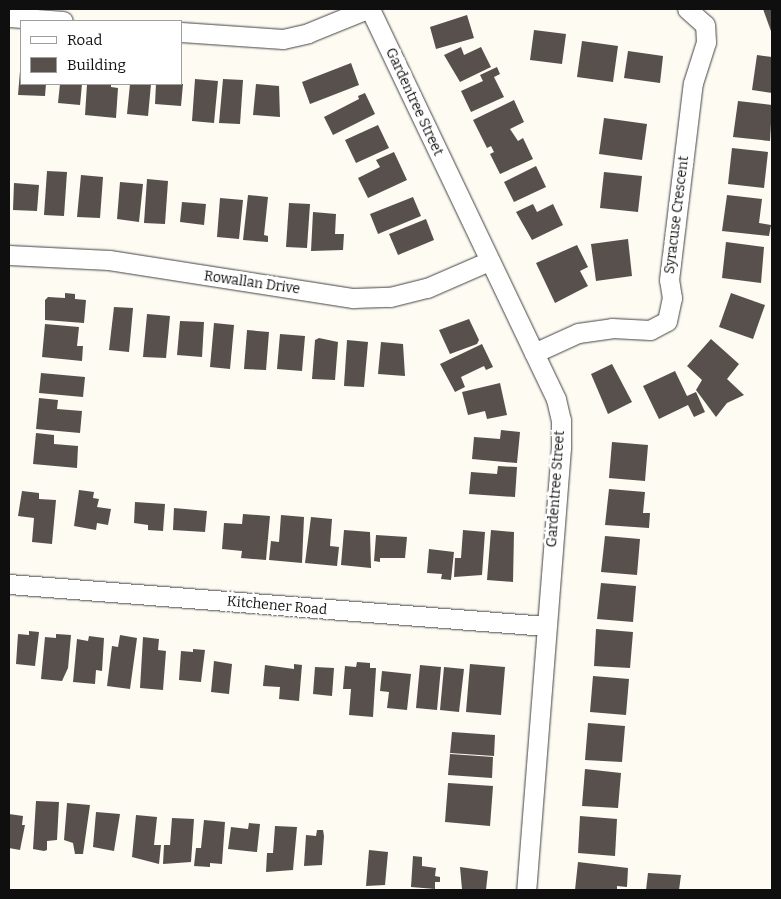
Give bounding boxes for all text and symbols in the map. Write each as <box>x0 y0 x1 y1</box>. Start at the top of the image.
legend <box>20 20 182 85</box>
text: Road <box>67 31 102 49</box>
street label: Gardentree Street <box>382 45 446 159</box>
text: Building <box>67 56 126 74</box>
street label: Syracuse Crescent <box>661 155 693 275</box>
street label: Rowallan Drive <box>203 268 301 298</box>
street label: Gardentree Street <box>544 430 568 548</box>
street label: Kitchener Road <box>226 593 328 619</box>

